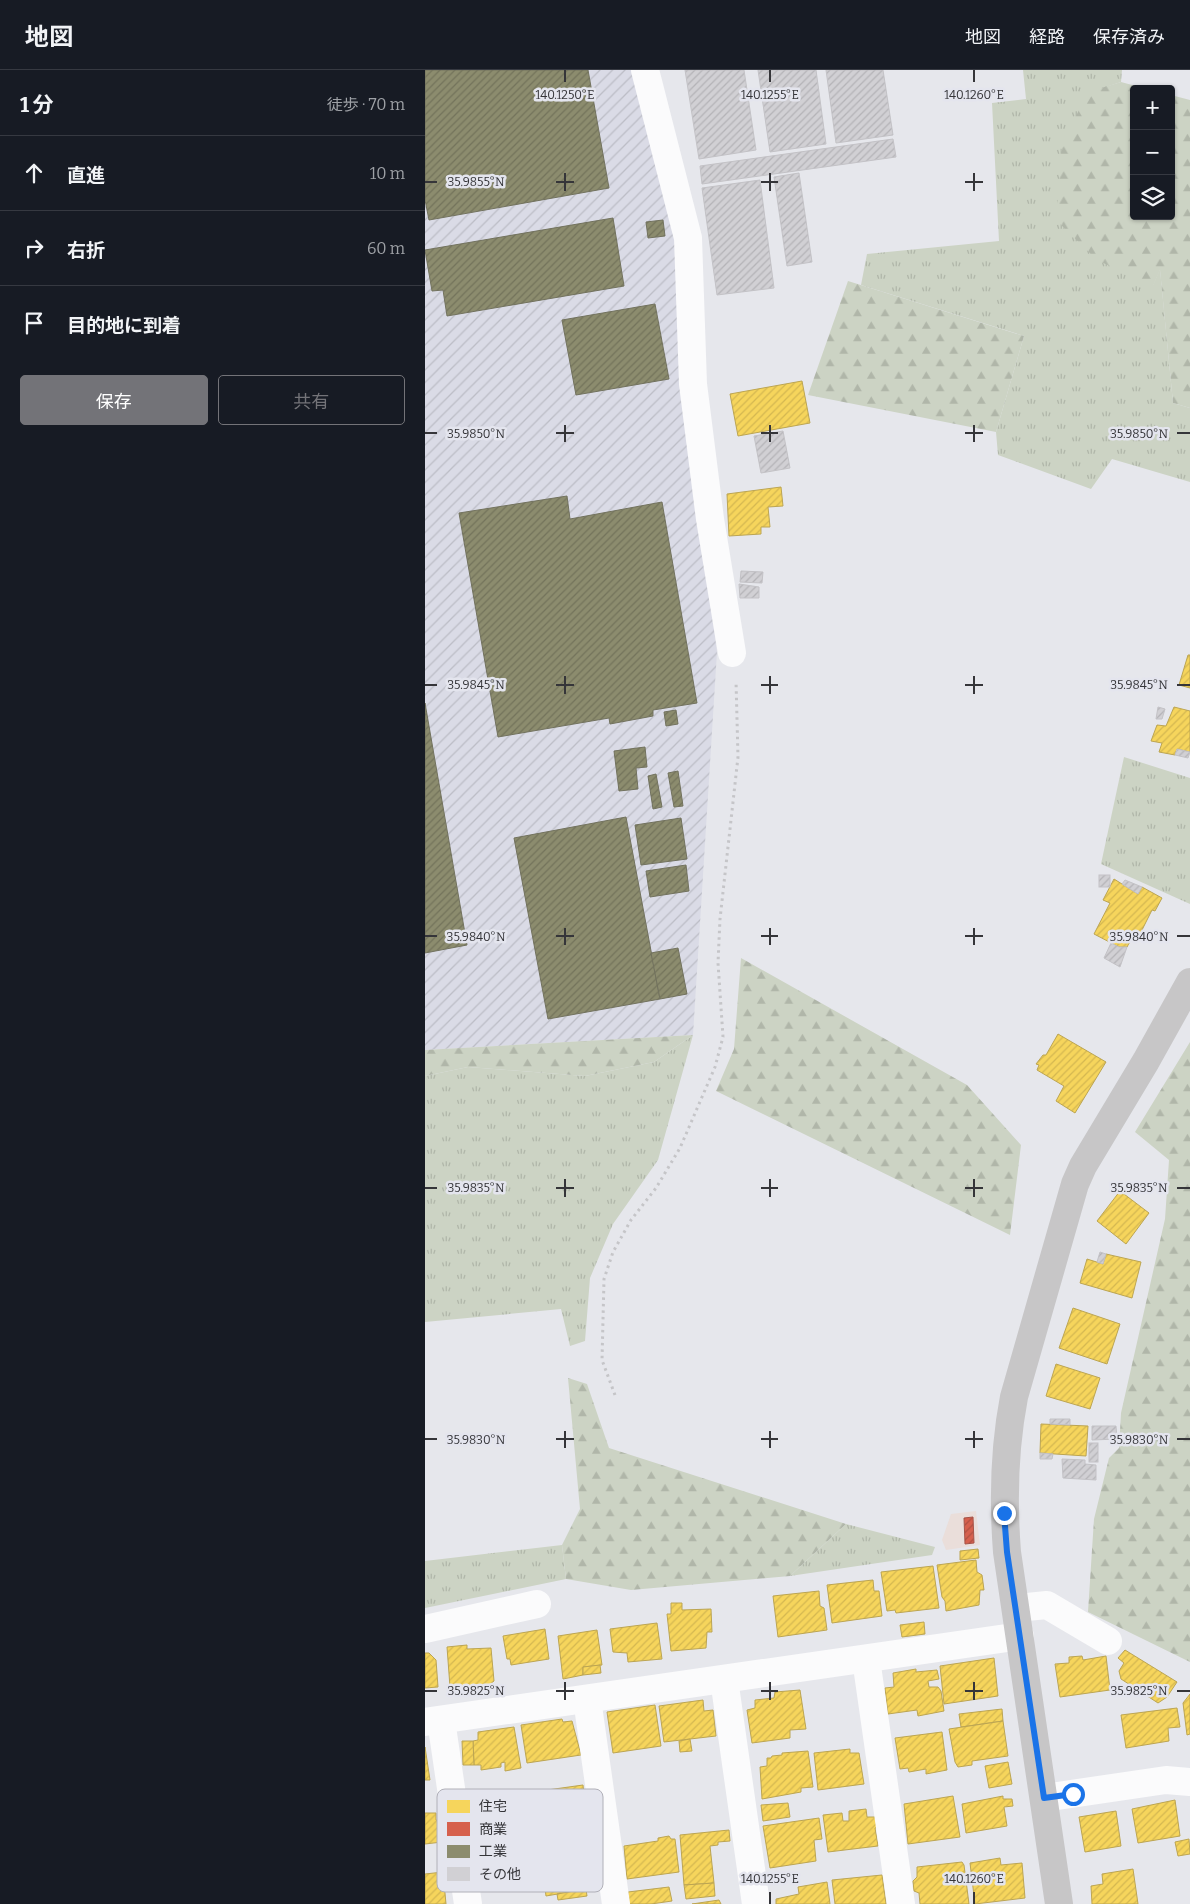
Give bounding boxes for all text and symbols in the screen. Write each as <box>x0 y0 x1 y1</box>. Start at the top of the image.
text: 地図 <box>25 23 73 51</box>
text: 地図 <box>965 26 1001 48</box>
text: 経路 <box>1029 26 1065 48</box>
text: 保存済み <box>1093 26 1165 48</box>
map controls <box>1130 85 1175 220</box>
button: + <box>1130 85 1175 130</box>
text: 140.1250°E <box>535 88 595 102</box>
text: 140.1255°E <box>741 88 799 102</box>
text: 140.1260°E <box>944 88 1004 102</box>
text: 1 分 <box>20 92 54 118</box>
text: 徒歩 · 70 m <box>327 95 405 114</box>
button: − <box>1130 130 1175 175</box>
icon: ahead <box>20 159 48 187</box>
text: 直進 <box>67 164 105 187</box>
text: 10 m <box>370 164 405 183</box>
text: 35.9855°N <box>448 175 505 189</box>
button: layers <box>1130 175 1175 220</box>
icon: right <box>20 234 48 262</box>
text: 右折 <box>67 239 105 262</box>
text: 60 m <box>367 239 405 258</box>
icon: arrive <box>20 309 48 337</box>
text: 目的地に到着 <box>67 314 181 337</box>
button: 保存 <box>20 375 208 425</box>
button: 共有 <box>218 375 405 425</box>
text: 35.9850°N <box>447 427 506 441</box>
text: 35.9850°N <box>1110 427 1169 441</box>
text: 35.9845°N <box>447 678 505 692</box>
text: 35.9845°N <box>1110 678 1168 692</box>
text: 35.9840°N <box>447 930 506 944</box>
text: 35.9840°N <box>1110 930 1169 944</box>
text: 35.9835°N <box>447 1181 505 1195</box>
text: 35.9835°N <box>1110 1181 1168 1195</box>
text: 35.9830°N <box>447 1433 506 1447</box>
text: 35.9830°N <box>1110 1433 1169 1447</box>
route end <box>993 1502 1016 1525</box>
text: 35.9825°N <box>447 1684 505 1698</box>
text: 35.9825°N <box>1110 1684 1168 1698</box>
route start <box>1062 1783 1085 1806</box>
legend <box>437 1789 603 1892</box>
text: 住宅 <box>479 1798 507 1815</box>
text: 商業 <box>479 1821 507 1838</box>
text: 工業 <box>479 1843 507 1860</box>
text: その他 <box>479 1866 521 1883</box>
text: 140.1255°E <box>741 1872 799 1886</box>
text: 140.1260°E <box>944 1872 1004 1886</box>

